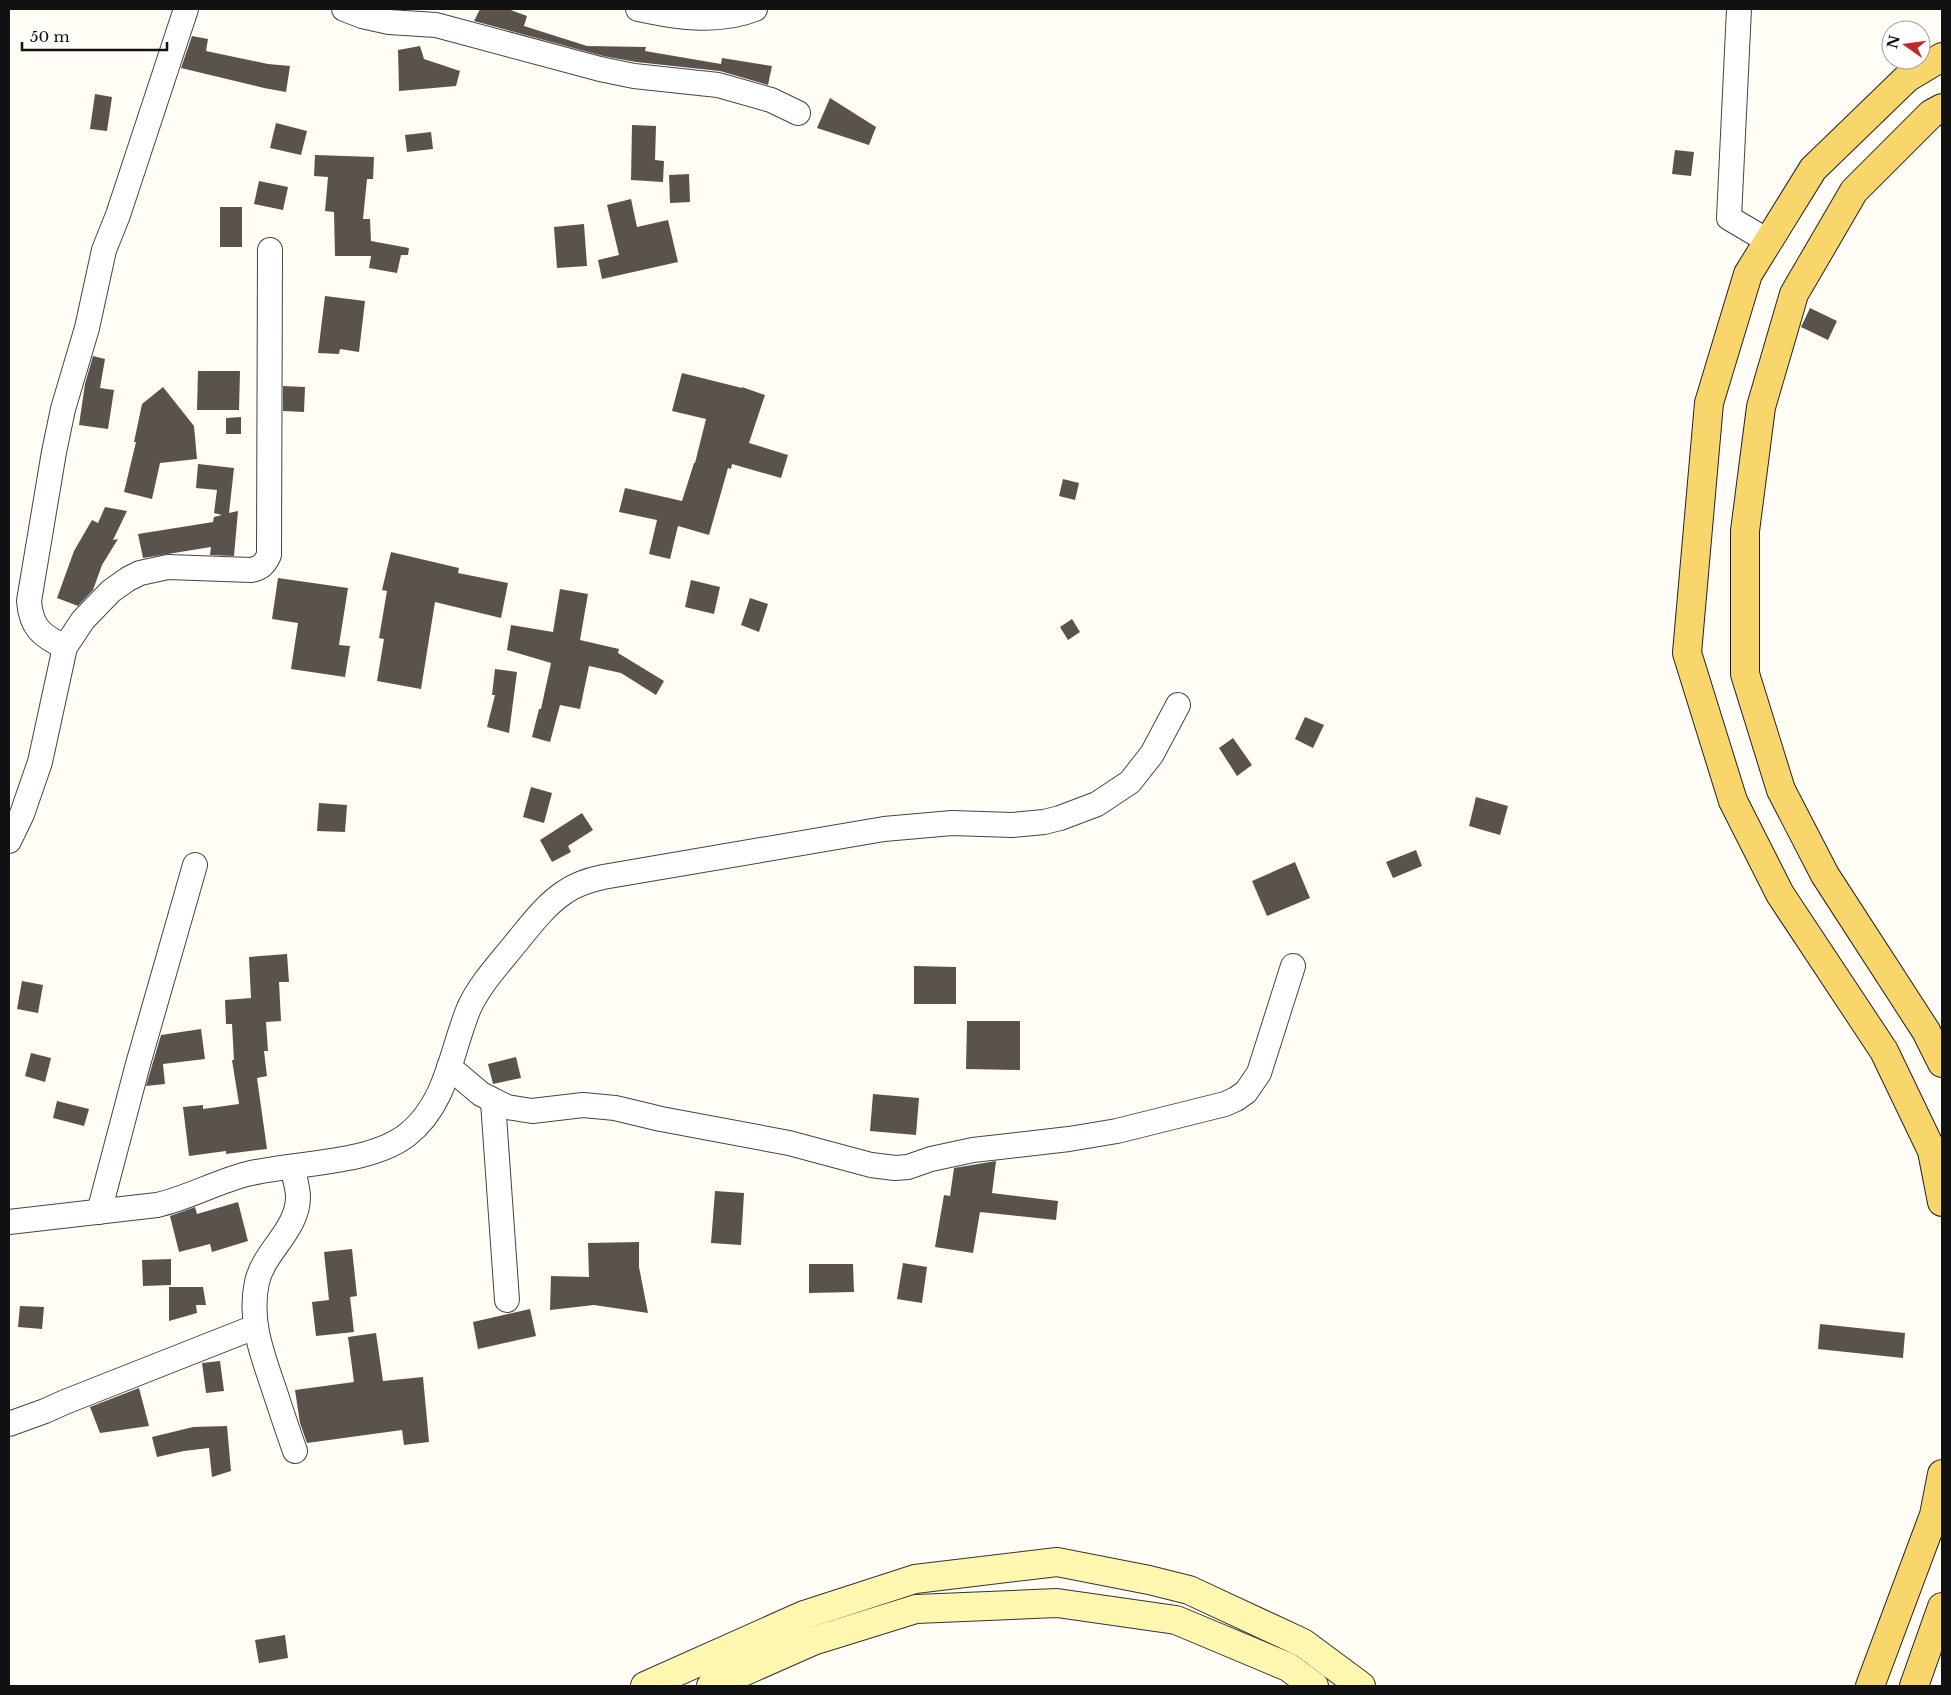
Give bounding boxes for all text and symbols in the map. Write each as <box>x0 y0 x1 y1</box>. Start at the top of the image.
scale bar <box>22 20 168 52</box>
north arrow <box>1881 20 1931 70</box>
text: 50 m <box>30 27 70 46</box>
text: N <box>1883 33 1904 50</box>

